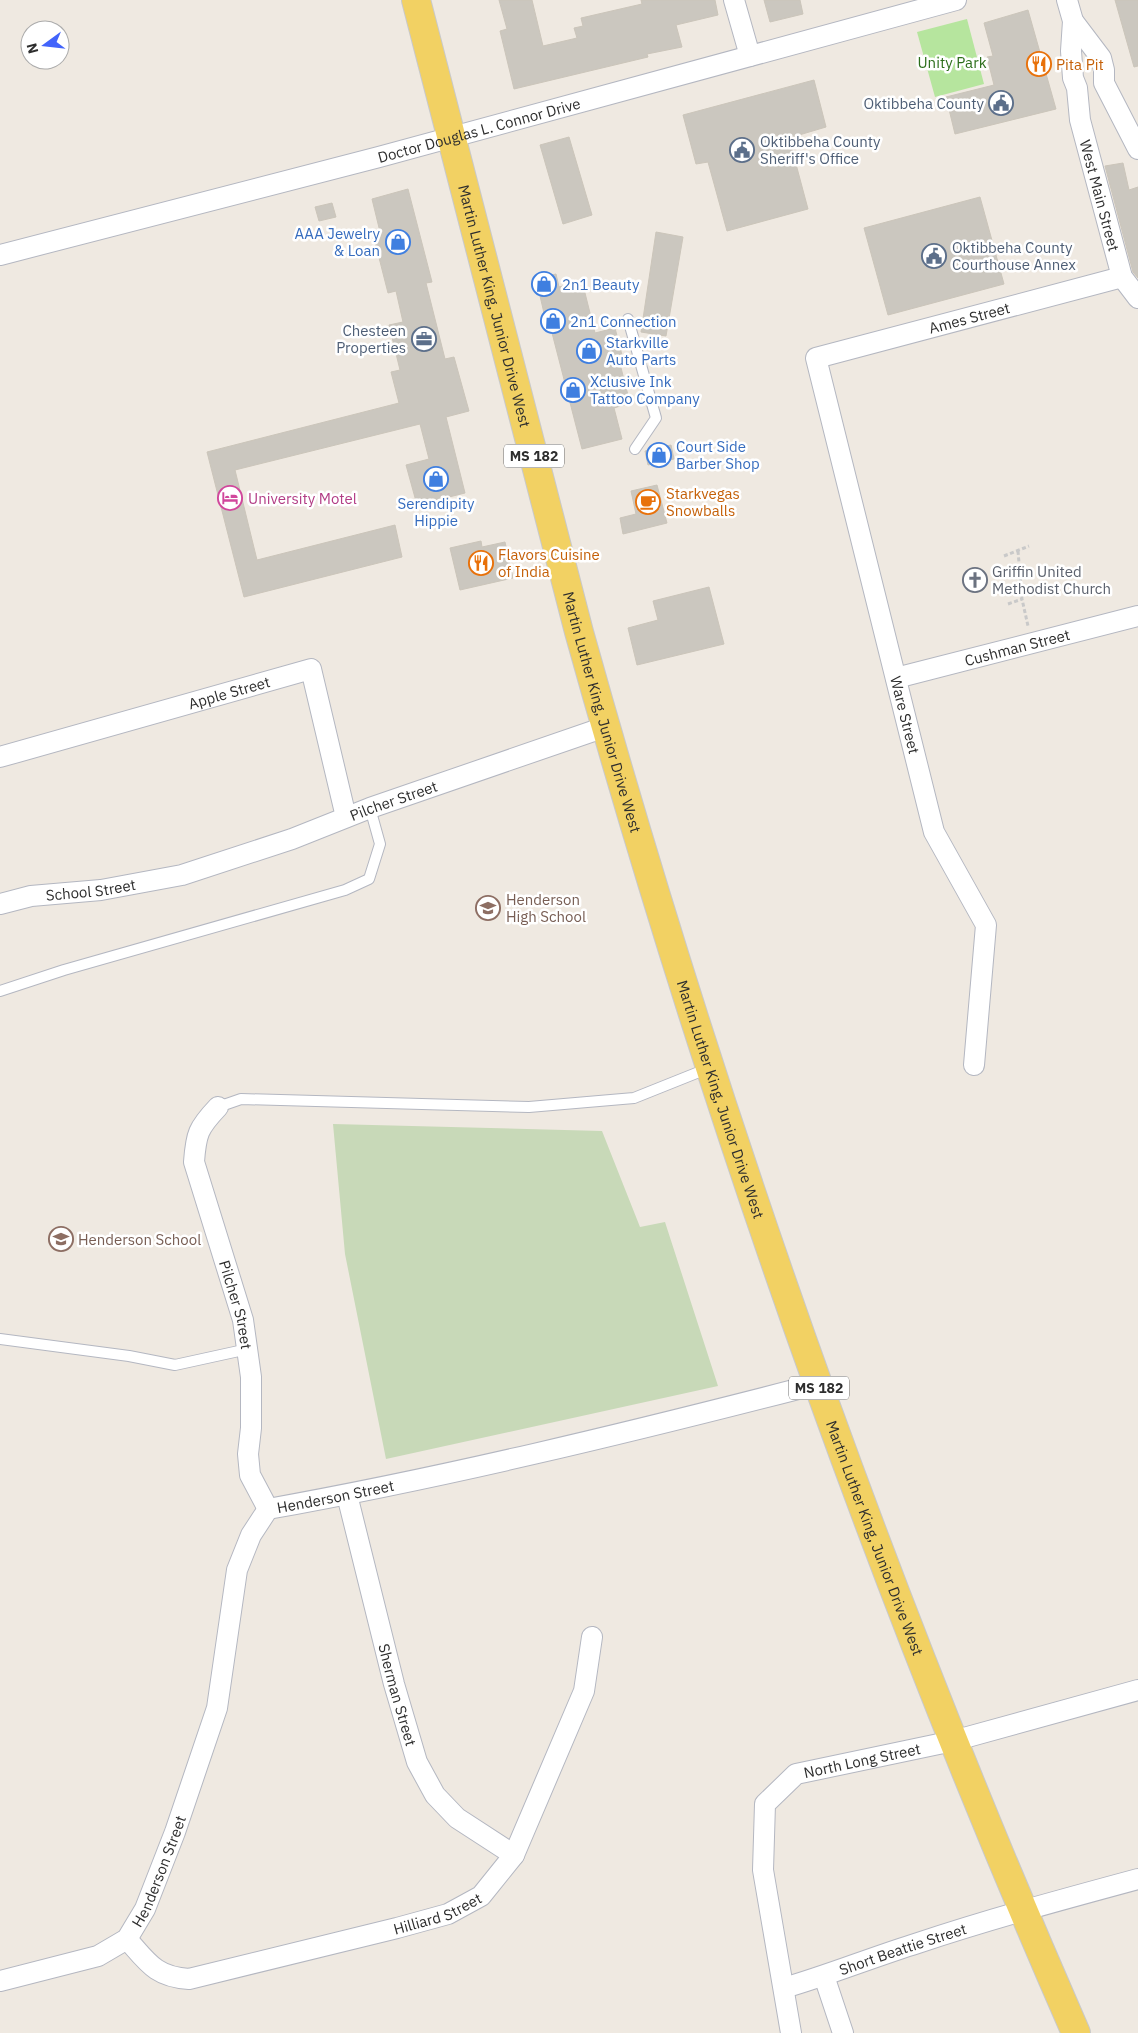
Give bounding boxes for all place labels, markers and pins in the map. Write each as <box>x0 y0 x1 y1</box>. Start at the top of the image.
restaurant icon: Pita Pit <box>1026 51 1052 77</box>
place label: Pita Pit <box>1056 55 1104 74</box>
public building icon: Oktibbeha County <box>988 90 1014 116</box>
place label: Oktibbeha County <box>863 94 985 113</box>
place label: Oktibbeha County Sheriff's Office <box>760 132 881 168</box>
public building icon: Oktibbeha County Sheriff's Office <box>729 137 755 163</box>
place label: AAA Jewelry & Loan <box>294 224 381 260</box>
shop icon: AAA Jewelry & Loan <box>385 229 411 255</box>
place label: Oktibbeha County Courthouse Annex <box>952 238 1076 274</box>
public building icon: Oktibbeha County Courthouse Annex <box>921 243 947 269</box>
shop icon: 2n1 Beauty <box>531 271 557 297</box>
place label: 2n1 Beauty <box>562 275 640 294</box>
shop icon: 2n1 Connection <box>540 308 566 334</box>
place label: 2n1 Connection <box>570 312 677 331</box>
place label: Chesteen Properties <box>336 321 406 357</box>
office icon: Chesteen Properties <box>411 326 437 352</box>
place label: Starkville Auto Parts <box>606 333 676 369</box>
shop icon: Starkville Auto Parts <box>576 338 602 364</box>
place label: Xclusive Ink Tattoo Company <box>590 372 700 408</box>
shop icon: Xclusive Ink Tattoo Company <box>560 377 586 403</box>
place label: Court Side Barber Shop <box>676 437 760 473</box>
shop icon: Court Side Barber Shop <box>646 442 672 468</box>
shop icon: Serendipity Hippie <box>423 466 449 492</box>
place label: Starkvegas Snowballs <box>666 484 740 520</box>
hotel icon: University Motel <box>217 485 243 511</box>
place label: University Motel <box>248 489 357 508</box>
cafe icon: Starkvegas Snowballs <box>635 489 661 515</box>
place label: Serendipity Hippie <box>398 494 475 530</box>
place label: Flavors Cuisine of India <box>498 545 600 581</box>
restaurant icon: Flavors Cuisine of India <box>468 550 494 576</box>
place label: Griffin United Methodist Church <box>992 562 1111 598</box>
church icon: Griffin United Methodist Church <box>962 567 988 593</box>
place label: Henderson High School <box>506 890 586 926</box>
school or university icon: Henderson High School <box>475 895 501 921</box>
school or university icon: Henderson School <box>48 1226 74 1252</box>
place label: Henderson School <box>78 1230 201 1249</box>

